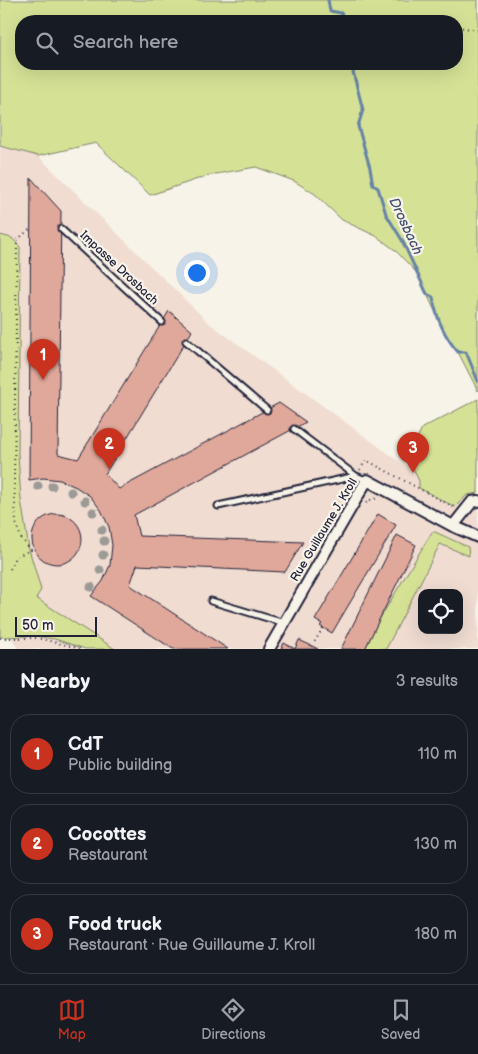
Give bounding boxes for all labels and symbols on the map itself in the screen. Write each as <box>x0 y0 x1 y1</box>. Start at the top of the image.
water label: Drosbach <box>385 195 427 258</box>
street label: Impasse Drosbach <box>77 228 162 308</box>
your location <box>184 260 210 286</box>
pin: 1 <box>27 339 59 380</box>
pin: 2 <box>93 428 125 469</box>
pin: 3 <box>397 432 429 473</box>
street label: Rue Guillaume J. Kroll <box>287 476 361 584</box>
scale bar <box>15 614 98 637</box>

